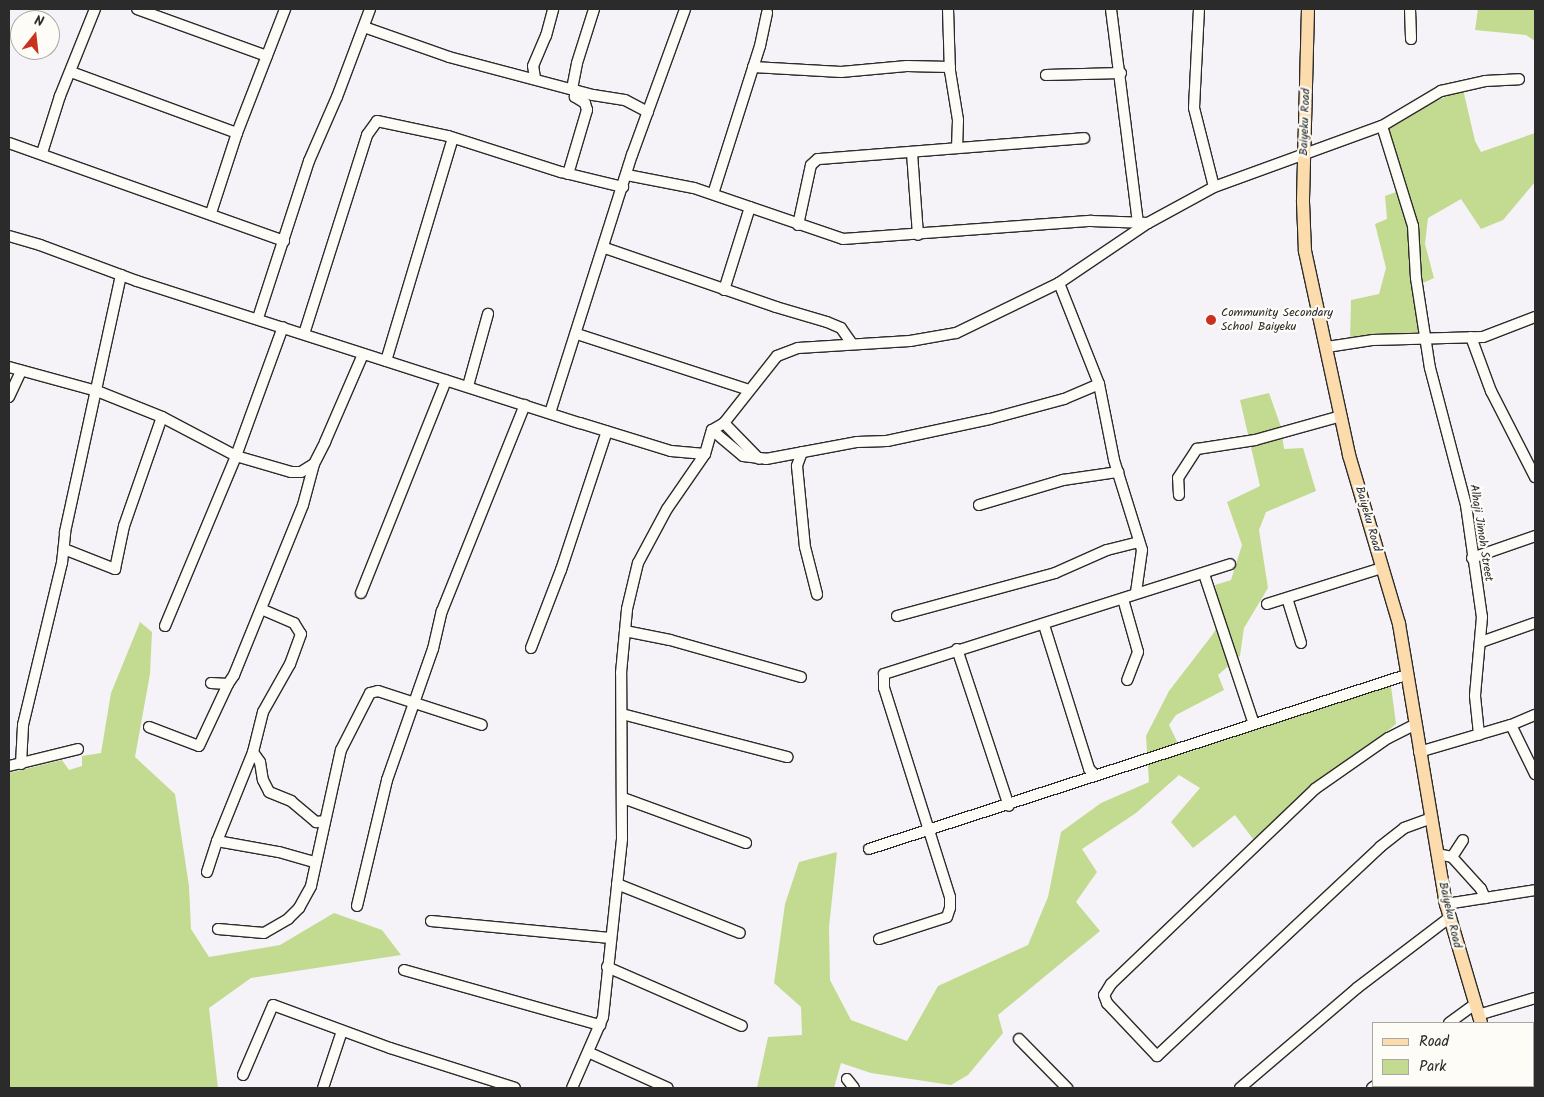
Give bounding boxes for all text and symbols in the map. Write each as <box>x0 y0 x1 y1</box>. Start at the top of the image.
north arrow <box>10 10 60 60</box>
text: N <box>32 10 46 33</box>
street label: Baiyeku Road <box>1297 88 1313 156</box>
place label: Community Secondary School Baiyeku <box>1221 306 1333 334</box>
marker: Community Secondary School Baiyeku <box>1205 314 1217 326</box>
street label: Alhaji Jimoh Street <box>1466 483 1496 583</box>
street label: Baiyeku Road <box>1352 485 1384 553</box>
street label: Baiyeku Road <box>1435 881 1465 949</box>
legend <box>1372 1022 1534 1087</box>
text: Road <box>1419 1030 1449 1054</box>
text: Park <box>1419 1055 1446 1079</box>

